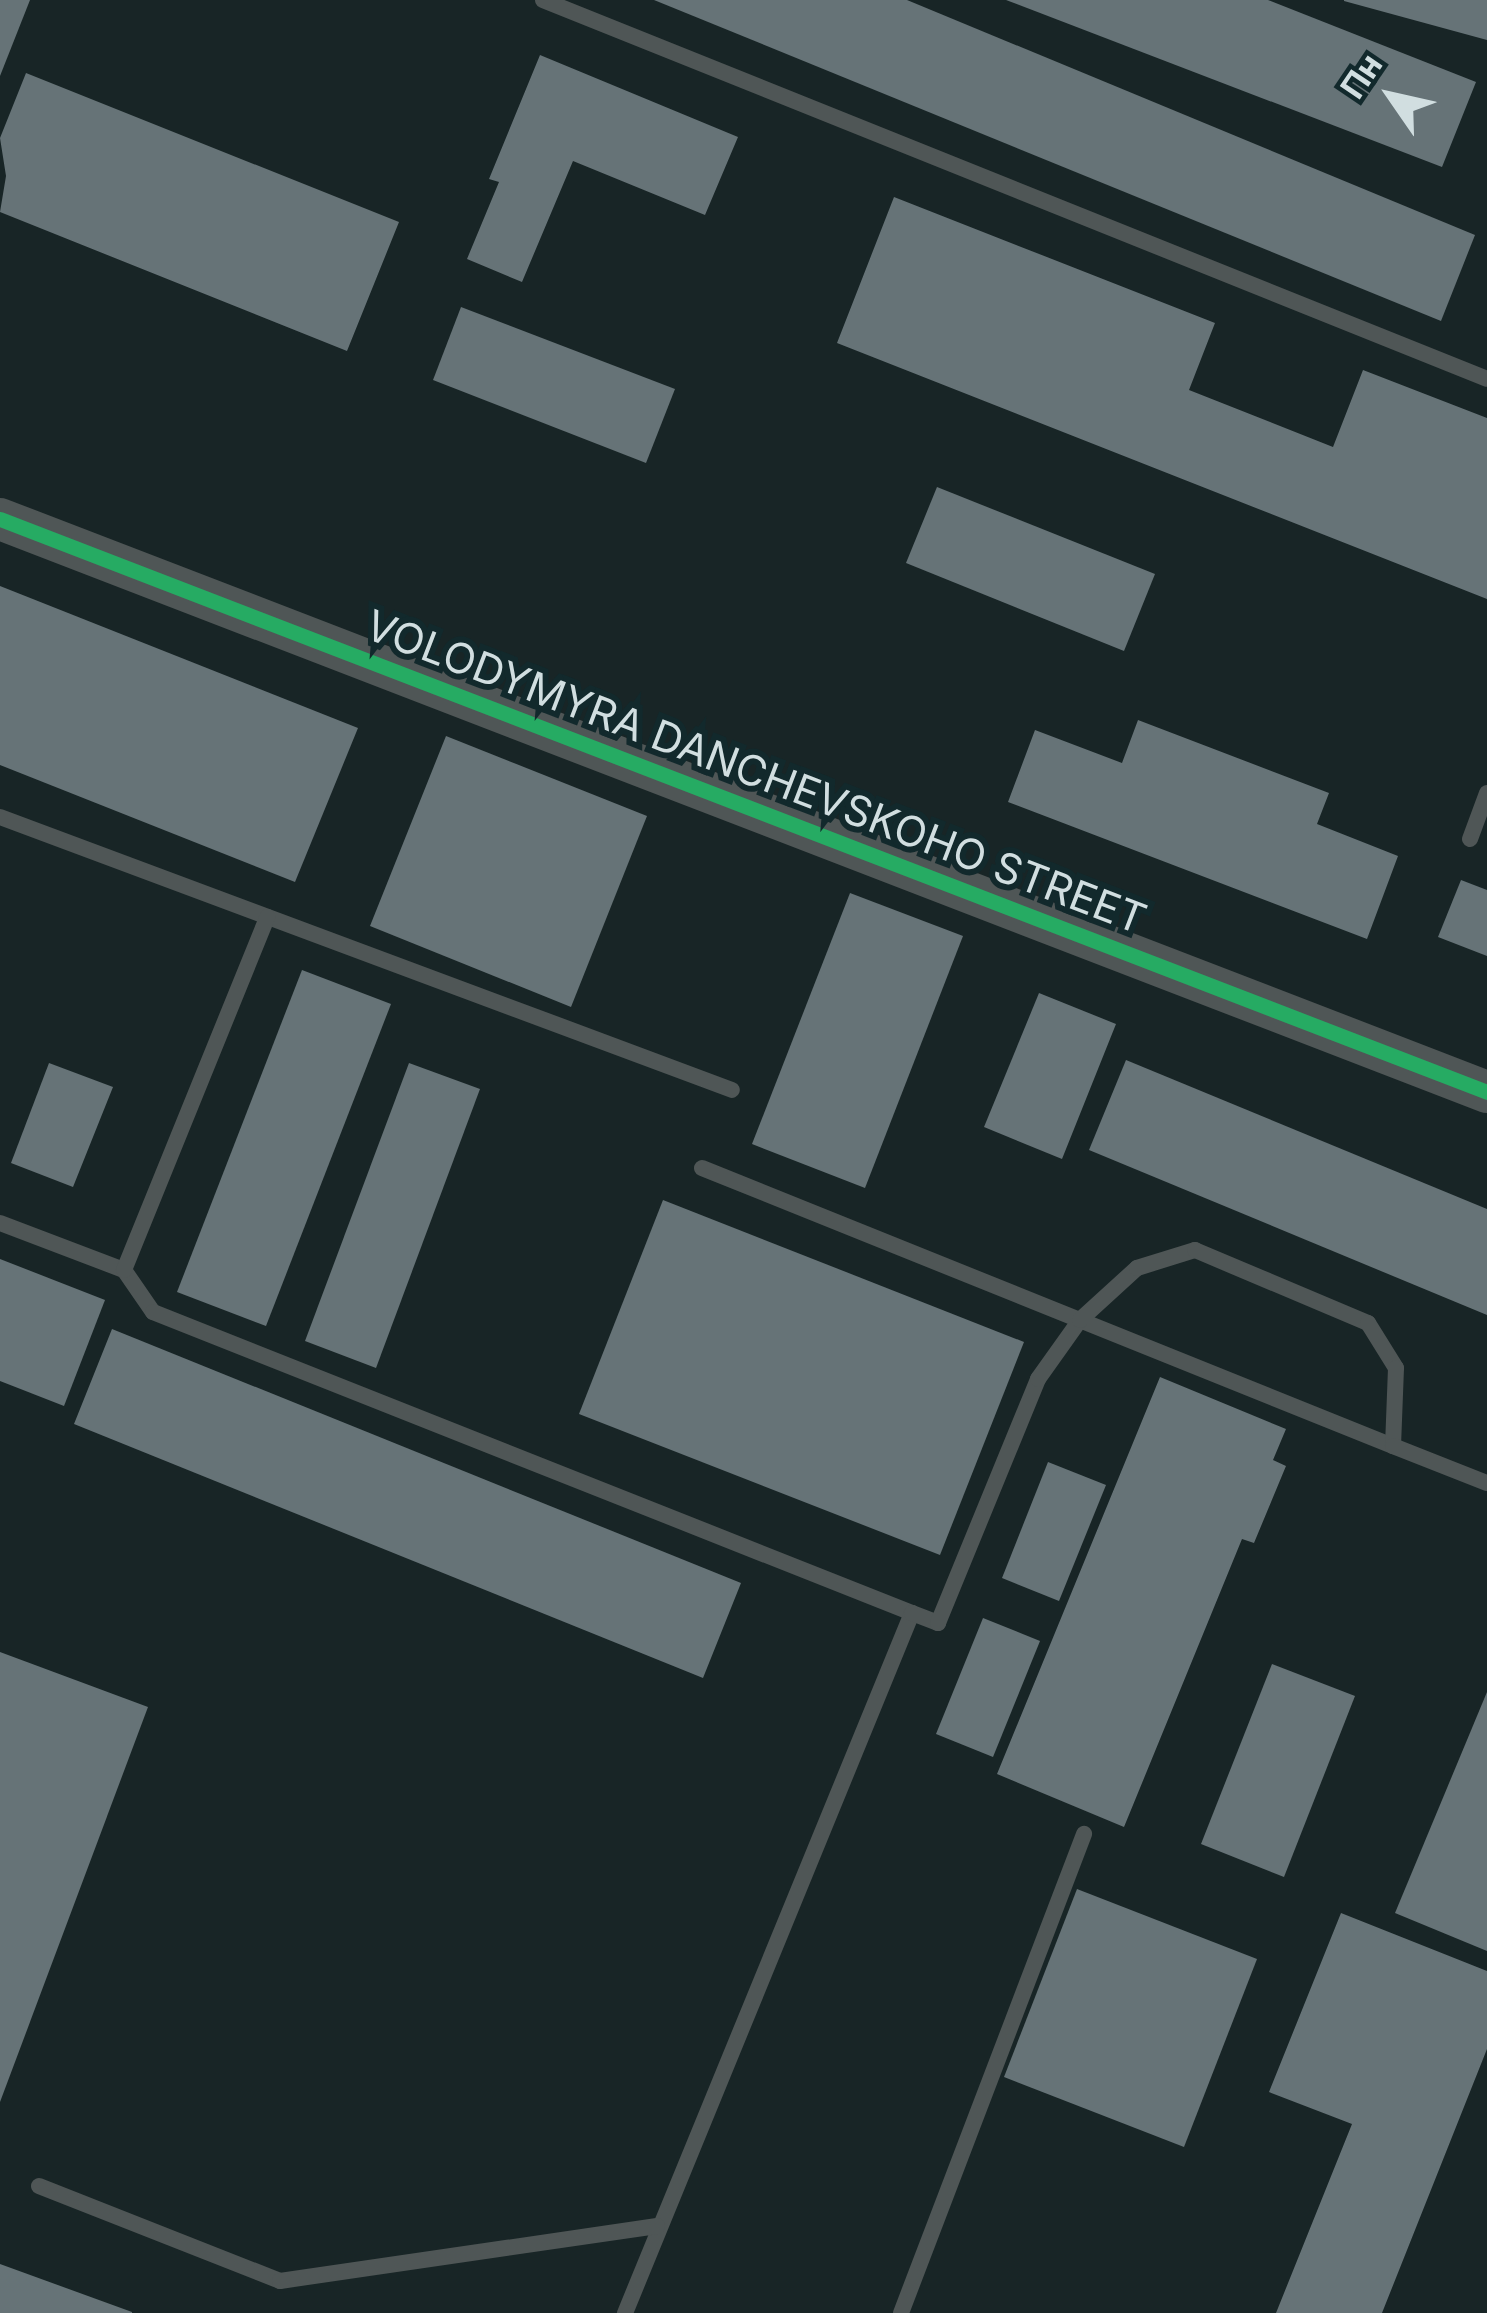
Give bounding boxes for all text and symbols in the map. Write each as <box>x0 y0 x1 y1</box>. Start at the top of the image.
north arrow <box>1331 36 1451 156</box>
text: Пн <box>1332 46 1390 106</box>
street label: VOLODYMYRA DANCHEVSKOHO STREET <box>359 600 1153 944</box>

